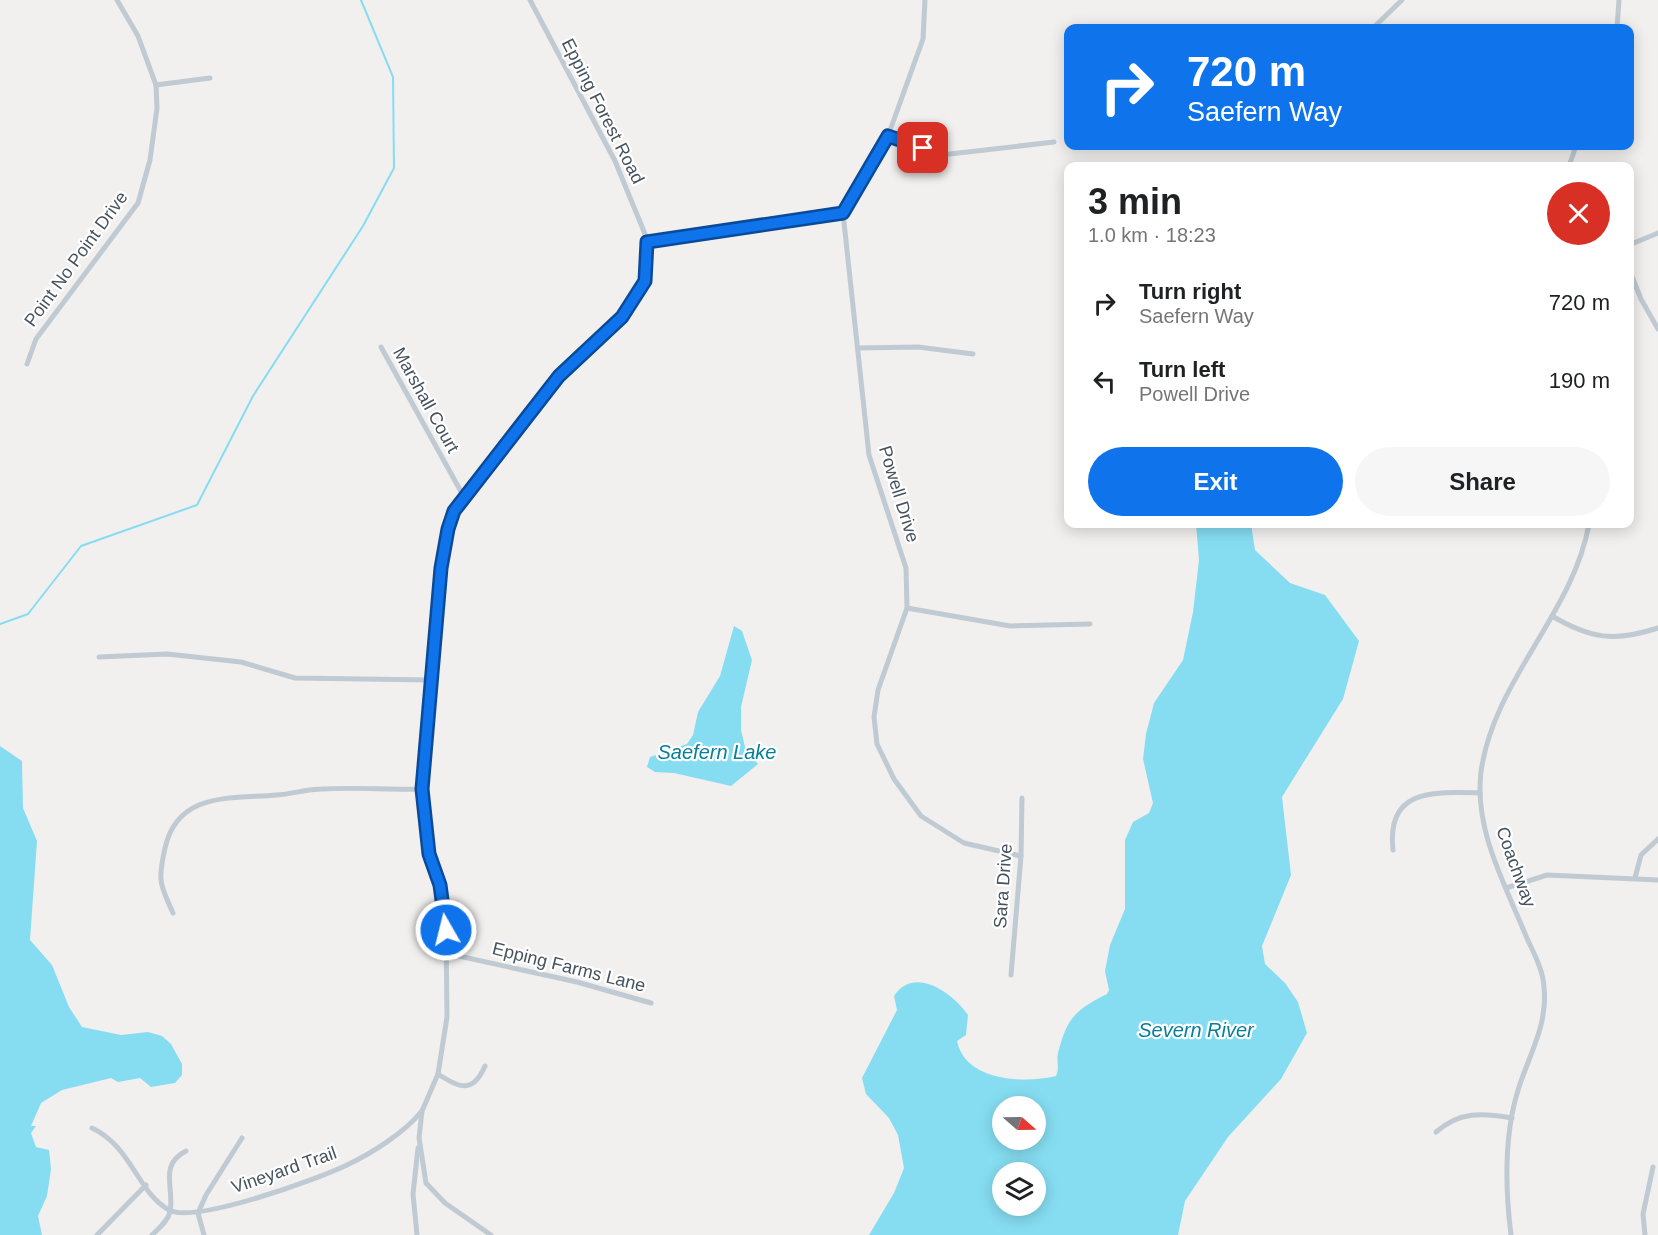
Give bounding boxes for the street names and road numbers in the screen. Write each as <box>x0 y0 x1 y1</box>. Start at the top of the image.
street label: Epping Forest Road <box>558 35 648 187</box>
street label: Point No Point Drive <box>20 188 132 330</box>
street label: Marshall Court <box>389 344 463 456</box>
street label: Powell Drive <box>875 443 923 545</box>
street label: Coachway <box>1492 824 1540 910</box>
street label: Sara Drive <box>990 843 1016 929</box>
street label: Epping Farms Lane <box>490 938 648 996</box>
street label: Vineyard Trail <box>229 1143 339 1197</box>

